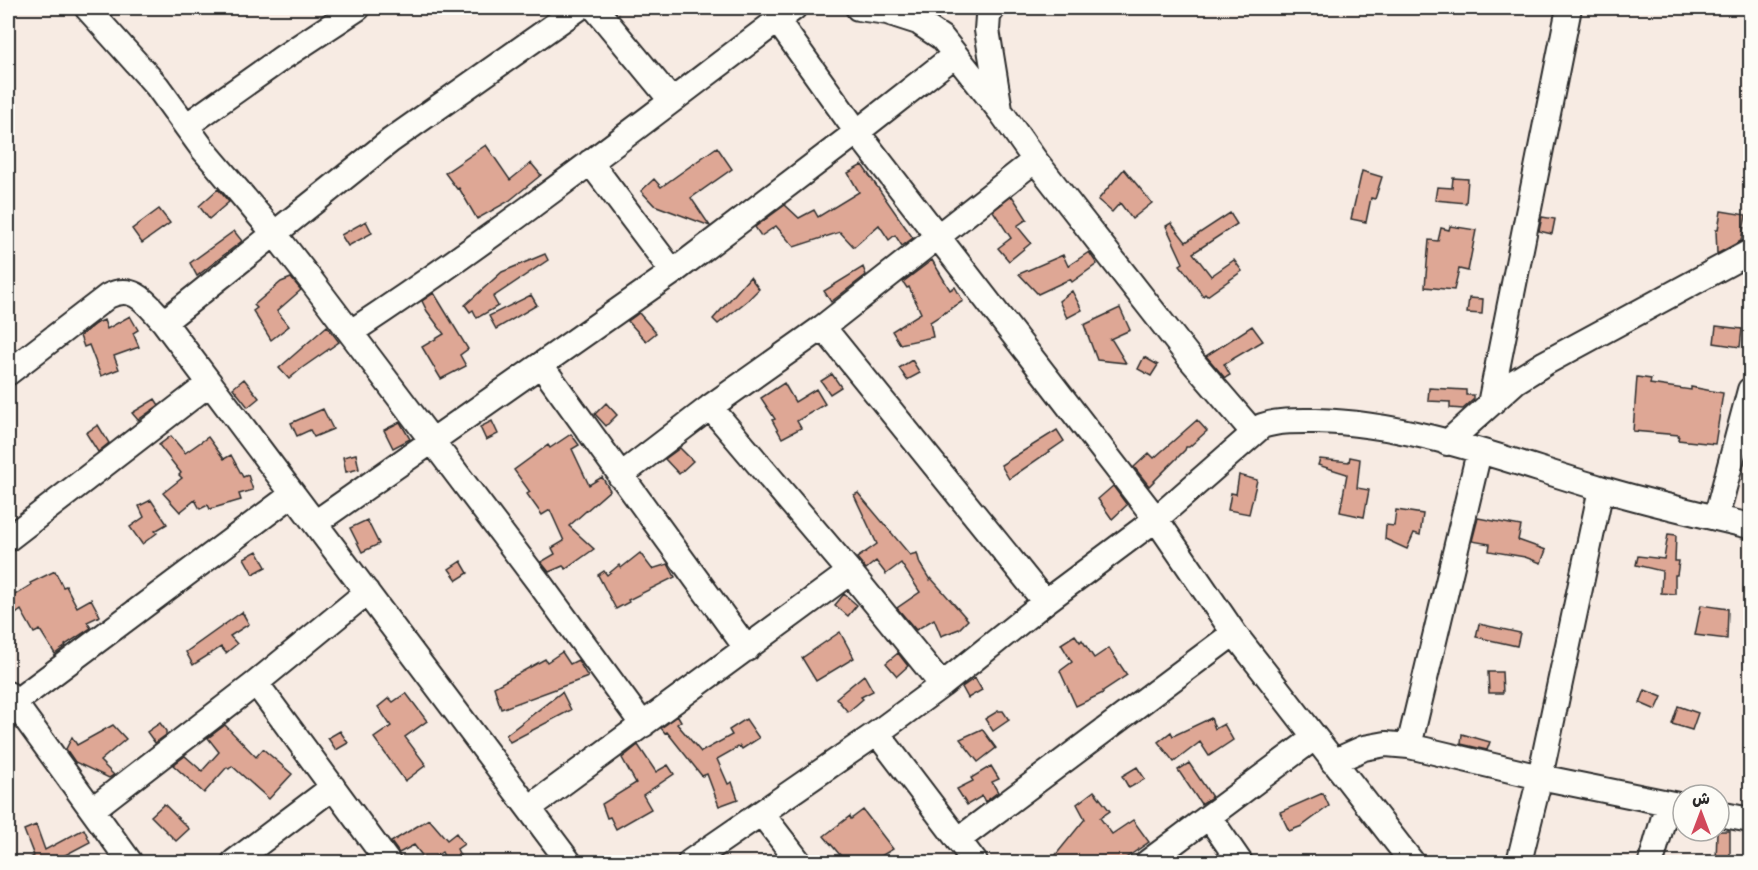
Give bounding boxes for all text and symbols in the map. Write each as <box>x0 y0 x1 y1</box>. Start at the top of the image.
north arrow <box>1671 783 1731 843</box>
text: ش <box>1692 790 1710 809</box>

